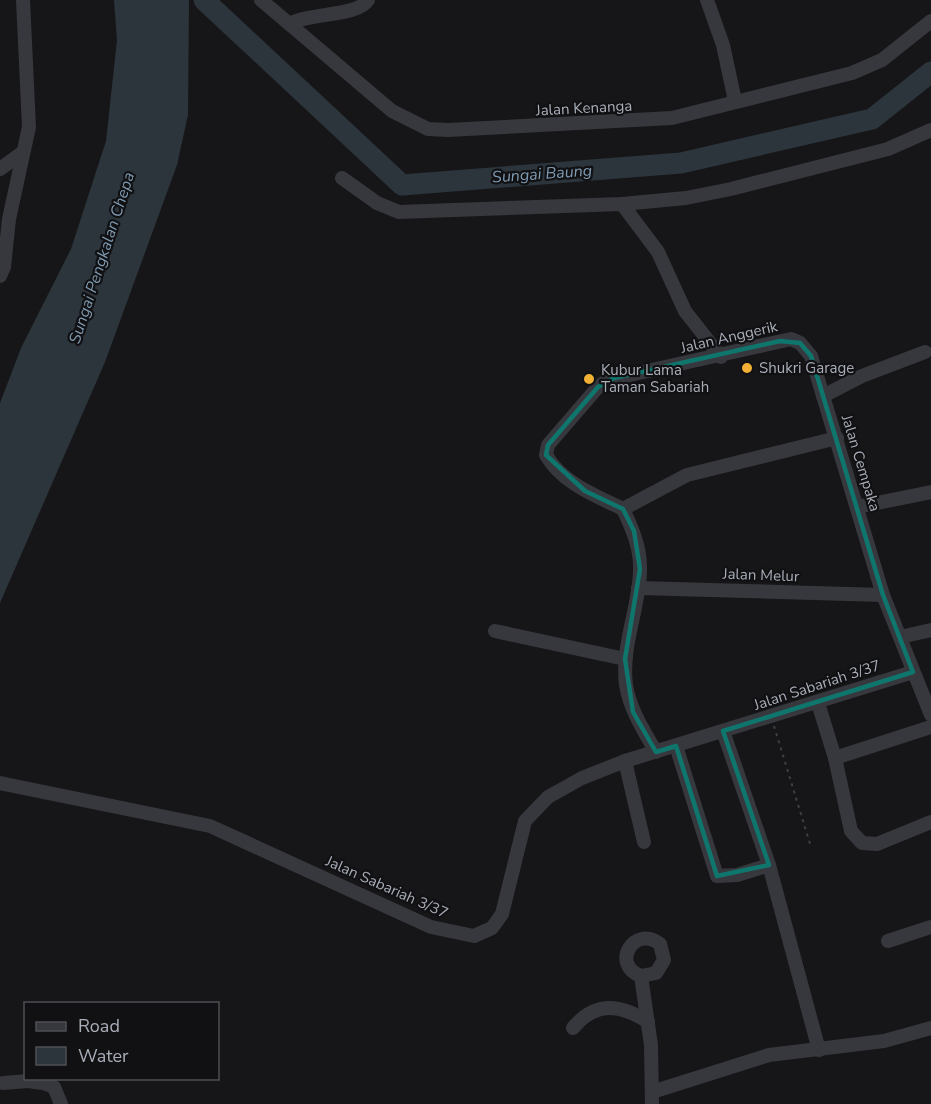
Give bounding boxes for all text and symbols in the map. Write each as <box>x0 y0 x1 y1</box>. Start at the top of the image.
street label: Jalan Kenanga <box>534 95 633 121</box>
water label: Sungai Baung <box>491 160 593 188</box>
water label: Sungai Pengkalan Chepa <box>64 169 140 347</box>
street label: Jalan Anggerik <box>678 316 780 358</box>
place label: Shukri Garage <box>759 358 854 378</box>
place label: Kubur Lama Taman Sabariah <box>601 360 709 397</box>
marker: Shukri Garage <box>740 361 754 375</box>
marker: Kubur Lama Taman Sabariah <box>582 372 596 386</box>
street label: Jalan Cempaka <box>837 411 885 514</box>
street label: Jalan Melur <box>721 564 800 586</box>
street label: Jalan Sabariah 3/37 <box>750 655 883 715</box>
street label: Jalan Sabariah 3/37 <box>322 851 451 923</box>
legend <box>24 1002 219 1080</box>
text: Road <box>78 1014 120 1038</box>
text: Water <box>78 1044 129 1068</box>

